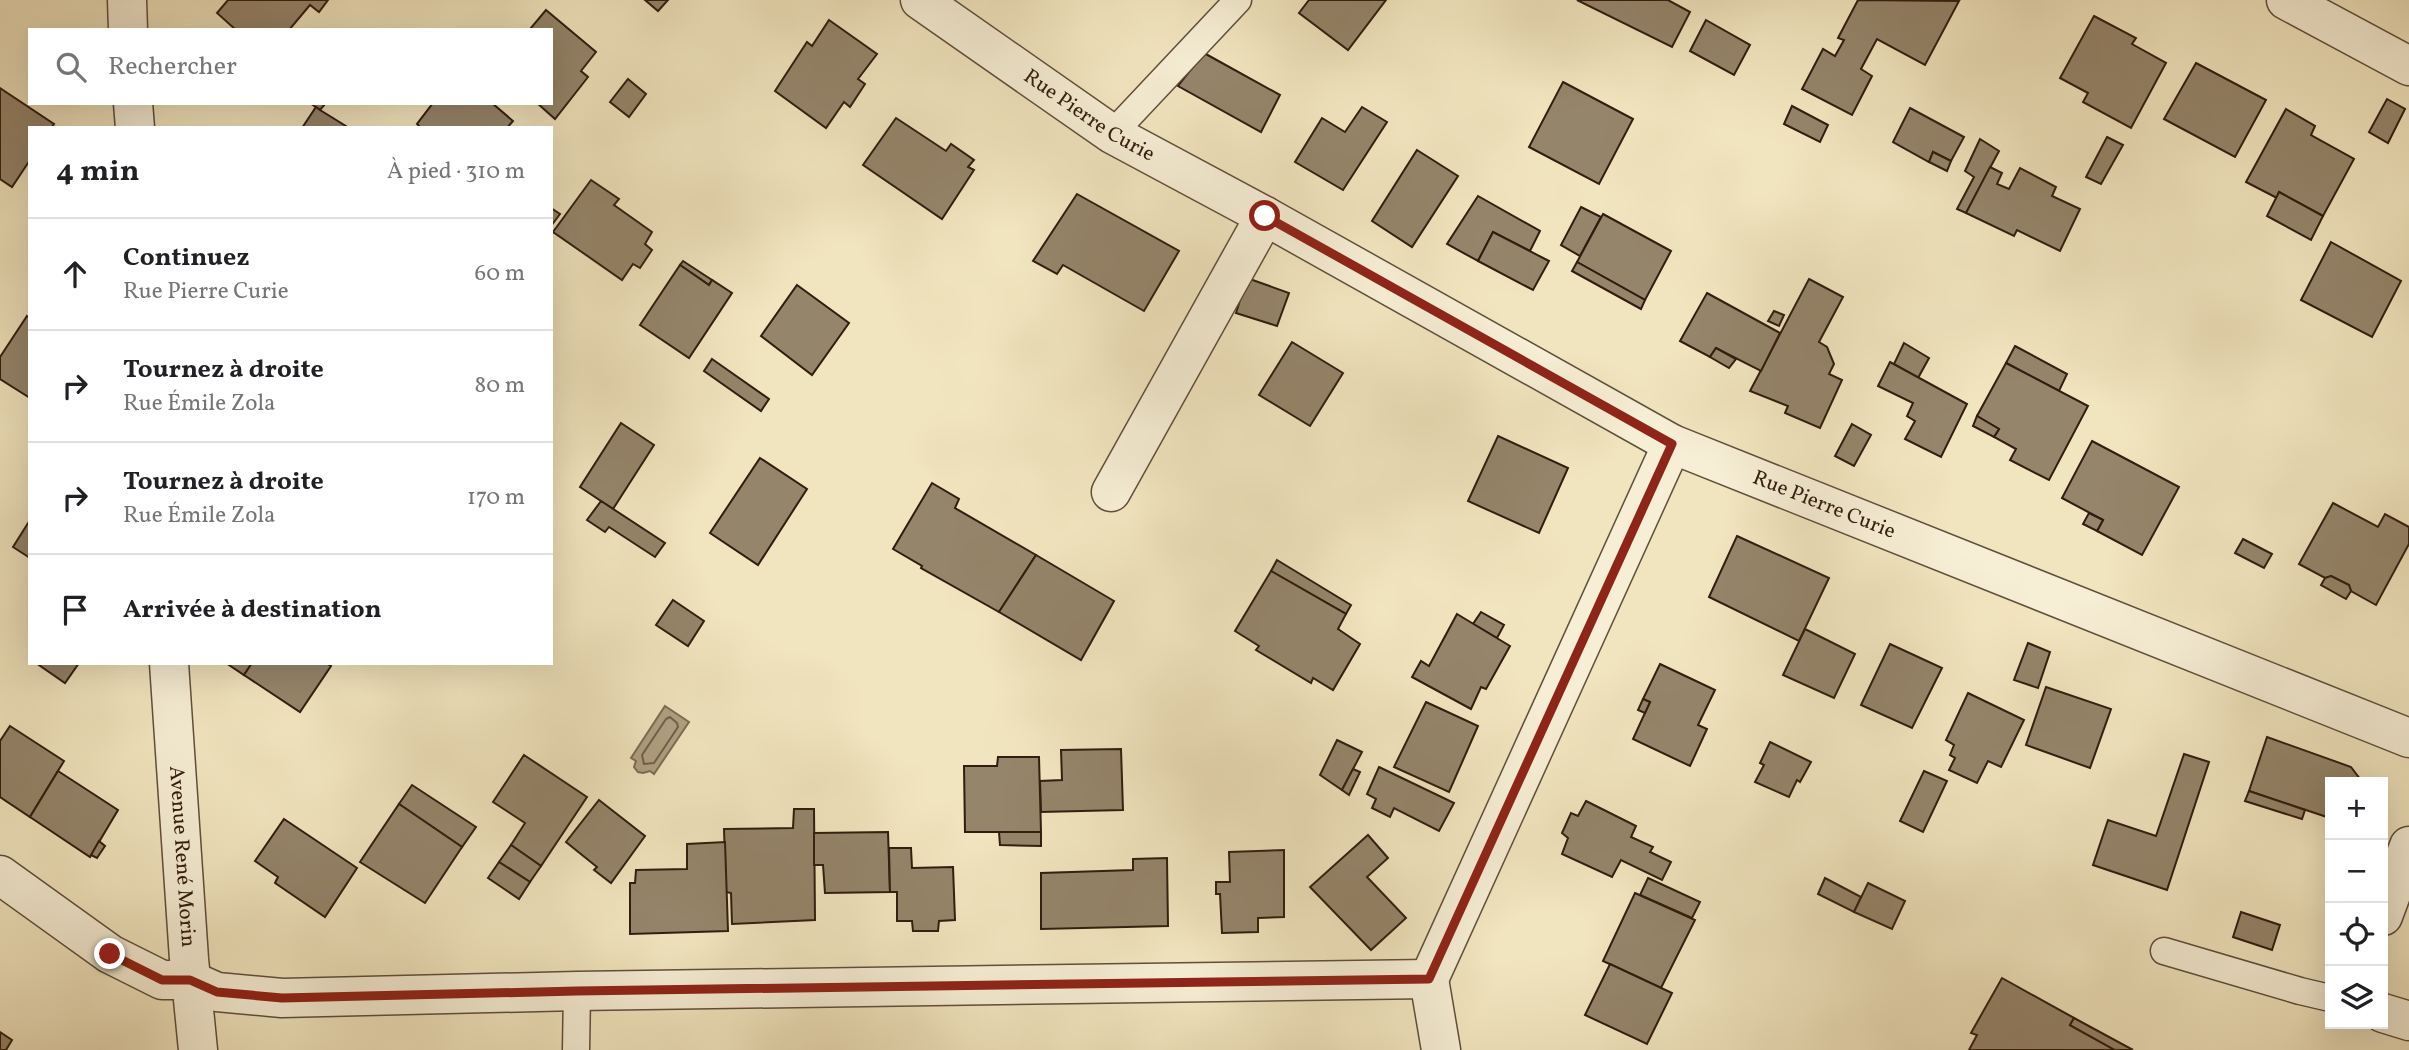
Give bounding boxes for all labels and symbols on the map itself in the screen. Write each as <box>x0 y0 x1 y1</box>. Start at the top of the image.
street label: Rue Pierre Curie <box>1018 62 1160 169</box>
route start <box>1249 200 1280 231</box>
street label: Rue Pierre Curie <box>1748 463 1900 546</box>
street label: Avenue René Morin <box>161 765 203 948</box>
route end <box>94 938 125 969</box>

